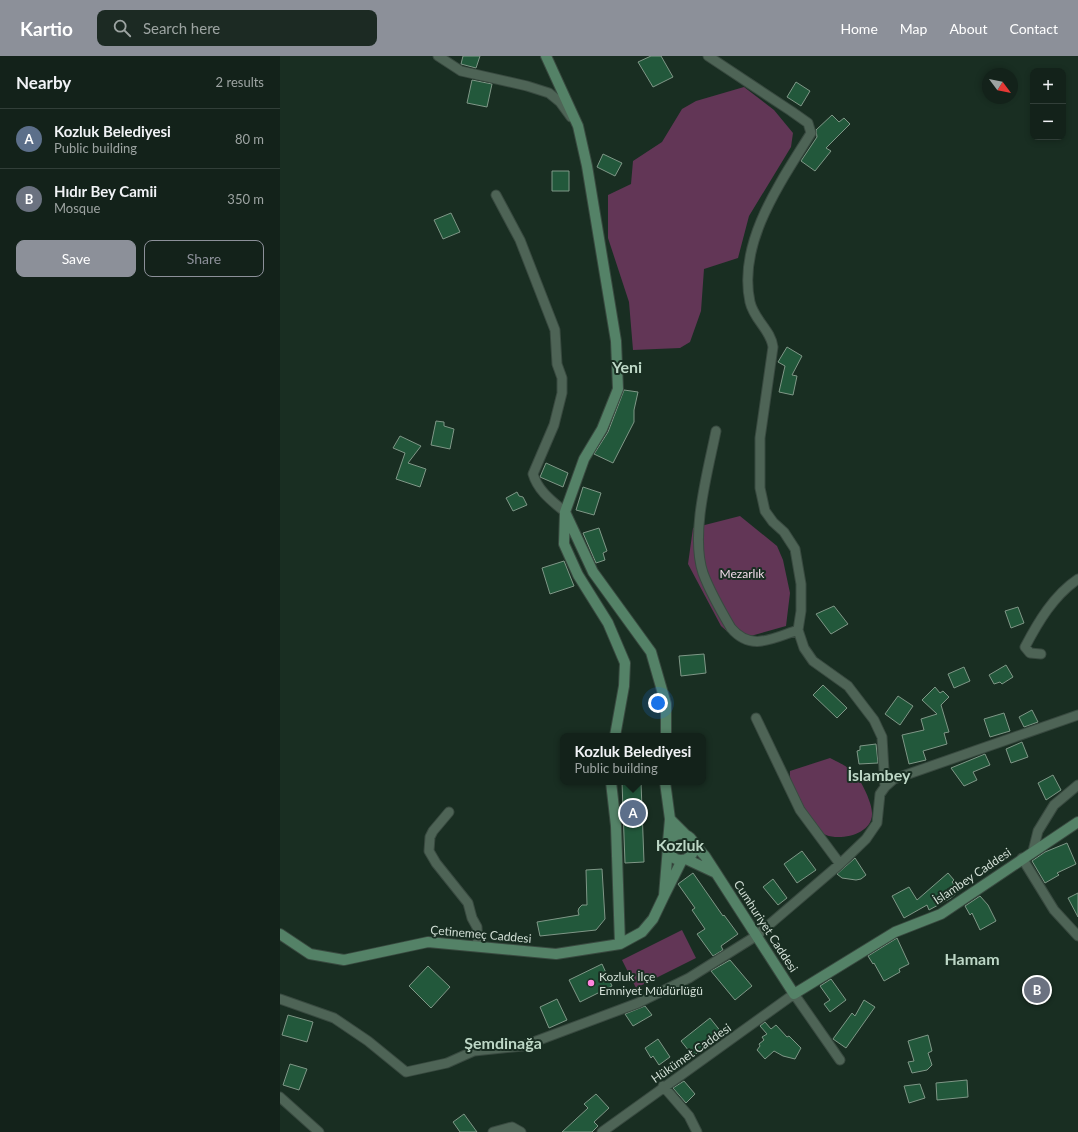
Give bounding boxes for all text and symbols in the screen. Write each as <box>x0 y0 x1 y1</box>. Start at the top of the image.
search box <box>97 10 377 46</box>
text: Kartio <box>20 17 73 40</box>
icon: search <box>111 17 133 39</box>
text: Search here <box>143 19 220 37</box>
text: Home <box>840 20 878 37</box>
text: Map <box>900 20 927 37</box>
text: About <box>949 20 987 37</box>
text: Contact <box>1009 20 1058 37</box>
north arrow <box>982 68 1018 104</box>
map controls <box>1030 68 1066 140</box>
button: + <box>1030 68 1066 104</box>
text: Nearby <box>16 72 71 93</box>
text: 2 results <box>216 74 264 90</box>
button: − <box>1030 104 1066 140</box>
text: Kozluk Belediyesi <box>54 122 171 140</box>
text: A <box>24 131 34 147</box>
text: 80 m <box>235 131 264 147</box>
text: Public building <box>54 140 137 156</box>
text: Hıdır Bey Camii <box>54 182 157 200</box>
text: B <box>25 191 33 207</box>
text: 350 m <box>227 191 264 207</box>
text: Mosque <box>54 200 100 216</box>
button: Save <box>16 240 136 277</box>
button: Share <box>144 240 264 277</box>
district label: Yeni <box>611 357 642 376</box>
park label: Mezarlık <box>720 566 765 581</box>
your location <box>648 693 668 713</box>
popup <box>560 733 706 785</box>
text: Kozluk Belediyesi <box>575 742 691 760</box>
text: Public building <box>575 760 658 776</box>
district label: İslambey <box>848 765 911 784</box>
pin: A <box>620 798 646 828</box>
district label: Kozluk <box>656 835 705 854</box>
street label: İslambey Caddesi <box>930 844 1014 908</box>
street label: Cumhuriyet Caddesi <box>731 877 801 975</box>
street label: Çetinemeç Caddesi <box>430 922 532 946</box>
district label: Hamam <box>944 949 1000 968</box>
place label: Kozluk İlçe Emniyet Müdürlüğü <box>599 969 703 998</box>
pin: B <box>1024 975 1050 1005</box>
marker: Kozluk İlçe Emniyet Müdürlüğü <box>586 978 596 988</box>
street label: Hükümet Caddesi <box>648 1020 734 1086</box>
district label: Şemdinağa <box>464 1033 542 1052</box>

